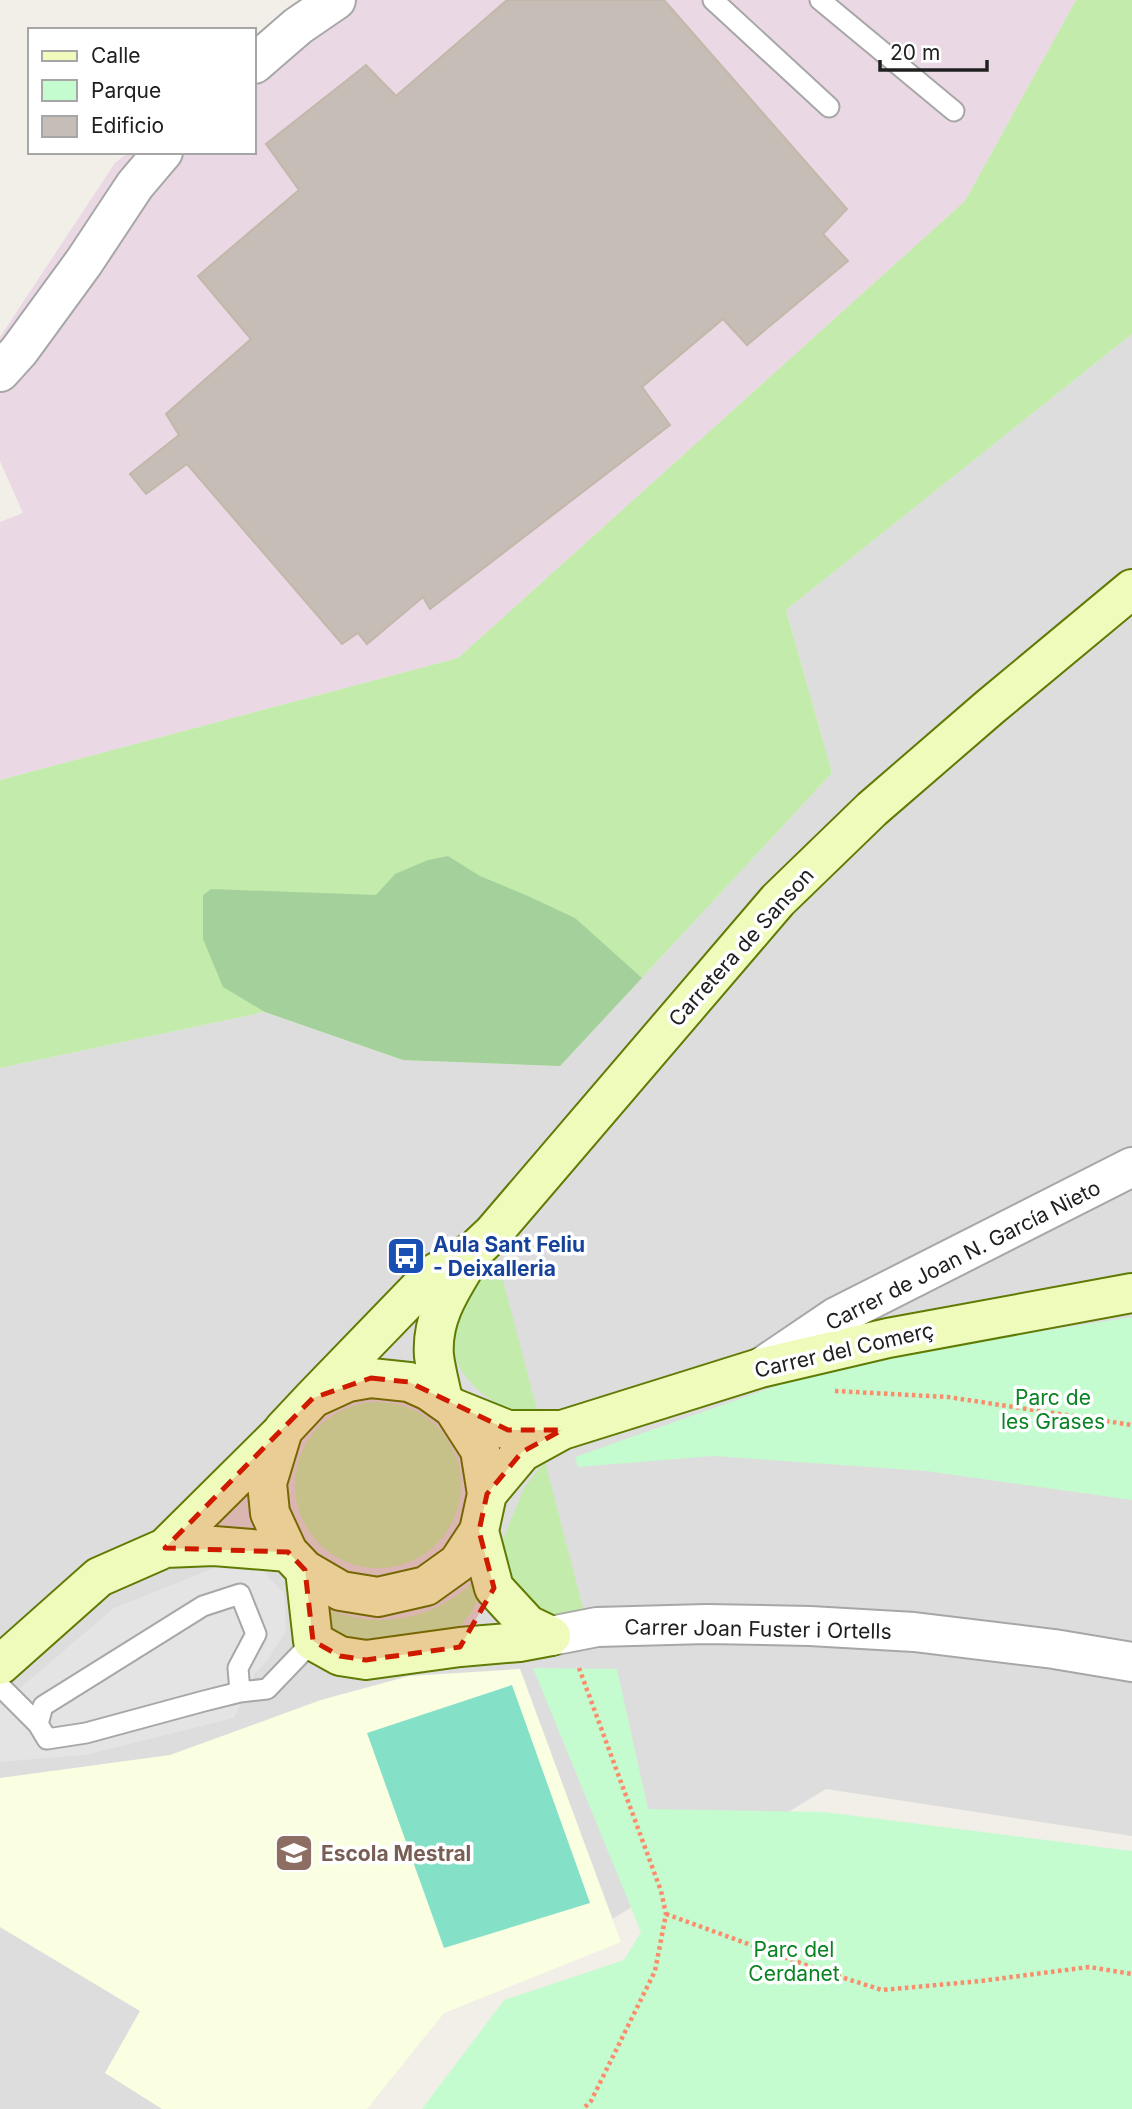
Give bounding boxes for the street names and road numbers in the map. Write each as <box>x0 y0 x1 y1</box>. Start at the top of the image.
street label: Carretera de Sanson <box>663 863 819 1031</box>
street label: Carrer de Joan N. García Nieto <box>822 1175 1104 1335</box>
street label: Carrer del Comerç <box>752 1317 936 1383</box>
street label: Carrer Joan Fuster i Ortells <box>624 1614 892 1644</box>

